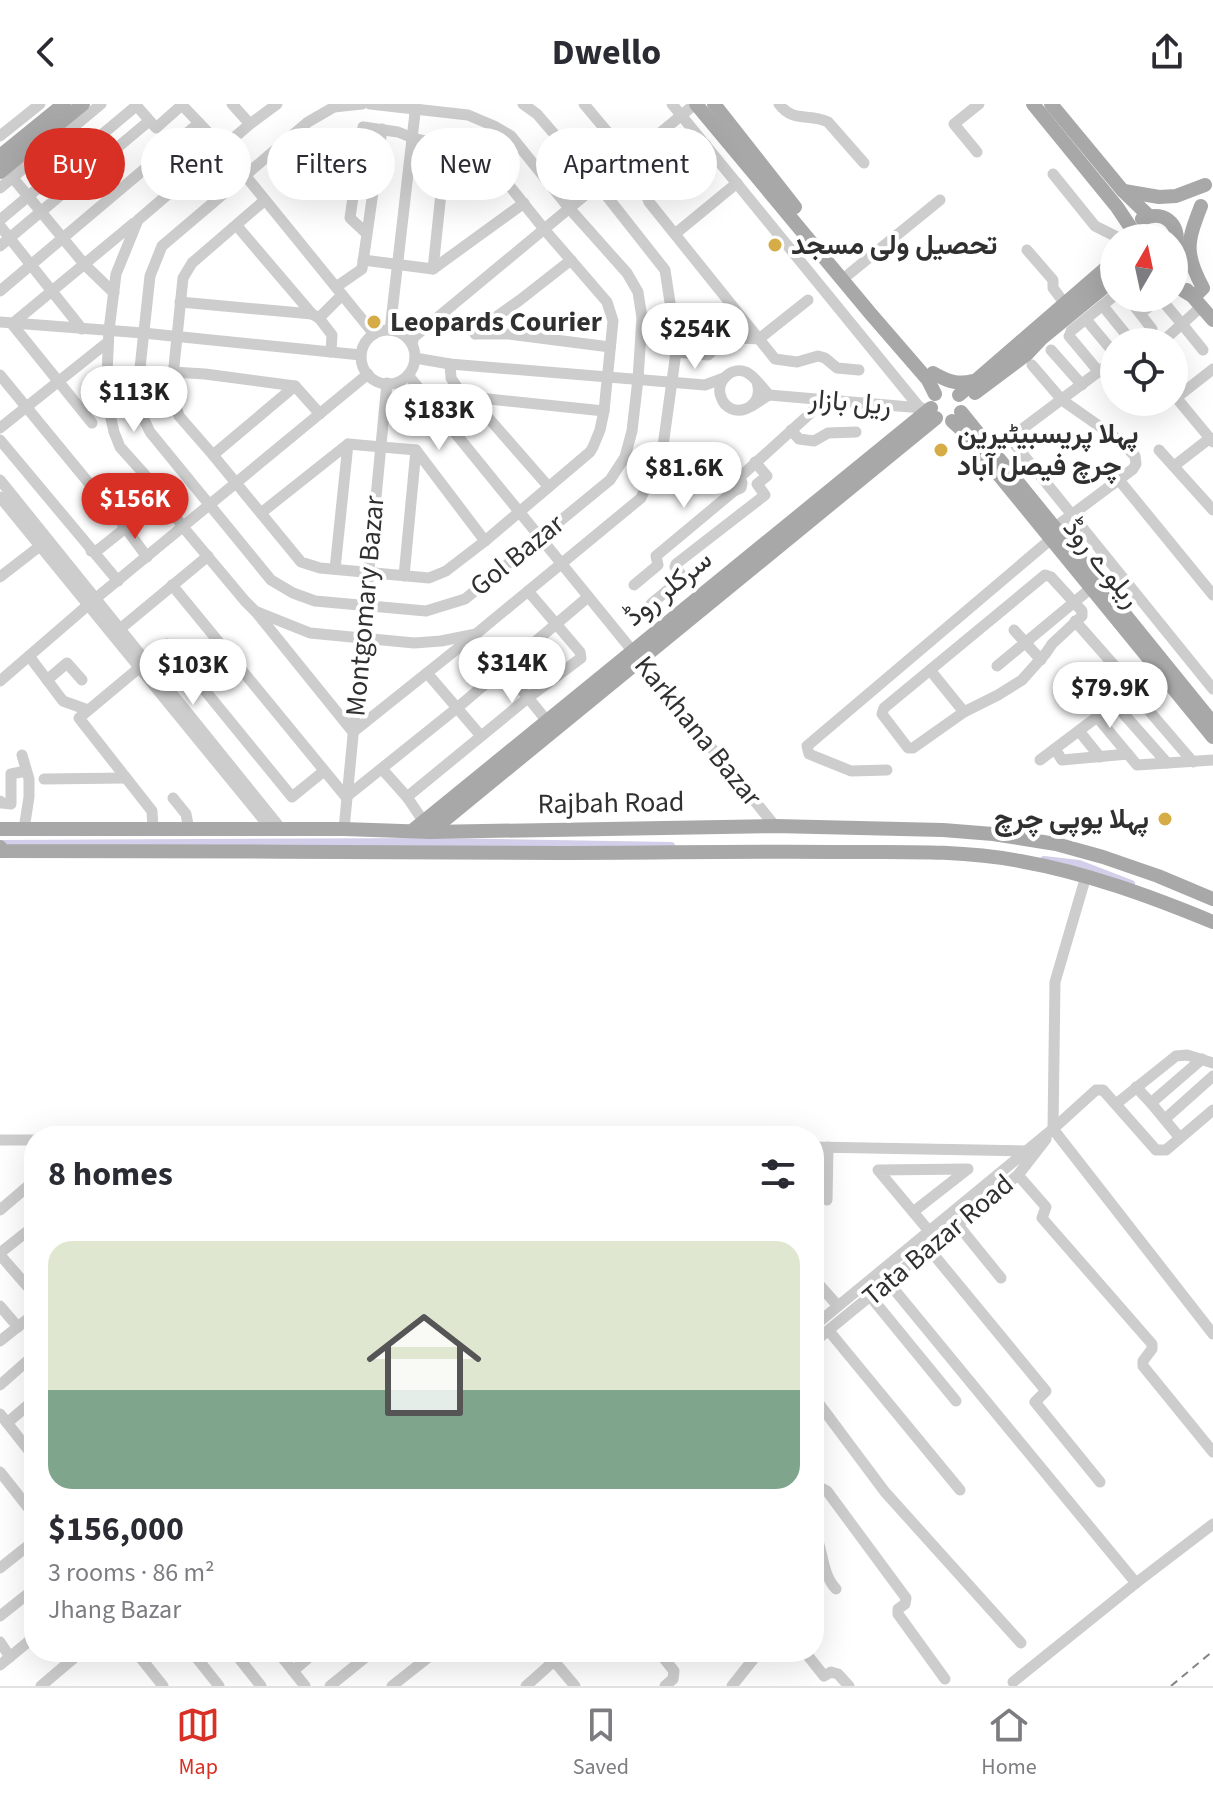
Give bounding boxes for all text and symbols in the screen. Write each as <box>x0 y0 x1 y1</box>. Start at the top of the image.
text: Dwello <box>552 27 661 78</box>
icon: back <box>24 30 68 74</box>
icon: share <box>1145 30 1189 74</box>
chip: Buy <box>24 128 125 200</box>
chip: Rent <box>141 128 251 200</box>
chip: Filters <box>267 128 395 200</box>
chip: New <box>411 128 520 200</box>
chip: Apartment <box>536 128 717 200</box>
north arrow <box>1100 224 1188 312</box>
map controls <box>1100 224 1188 416</box>
place label: تحصیل ولی مسجد <box>791 225 998 265</box>
marker: تحصیل ولی مسجد <box>766 236 784 254</box>
place label: Leopards Courier <box>390 302 603 342</box>
pin: $254K <box>639 303 751 371</box>
text: $254K <box>660 310 730 347</box>
marker: Leopards Courier <box>365 313 383 331</box>
button: locate <box>1100 328 1188 416</box>
pin: $113K <box>78 366 190 434</box>
text: $113K <box>99 373 169 410</box>
street label: ریل بازار <box>806 378 893 426</box>
pin: $183K <box>383 384 495 452</box>
text: $183K <box>404 391 474 428</box>
place label: پہلا پریسبیٹیرین چرچ فیصل آباد <box>957 414 1139 486</box>
marker: پہلا پریسبیٹیرین چرچ فیصل آباد <box>932 441 950 459</box>
pin: $81.6K <box>619 442 749 510</box>
text: $81.6K <box>645 449 723 486</box>
pin: $156K <box>79 473 191 541</box>
text: $156K <box>100 480 170 517</box>
street label: Montgomary Bazar <box>335 494 395 718</box>
street label: Gol Bazar <box>461 504 573 605</box>
street label: ریلوے روڈ <box>1053 510 1151 616</box>
street label: سرکلر روڈ <box>615 540 721 636</box>
pin: $314K <box>456 637 568 705</box>
pin: $103K <box>137 639 249 707</box>
text: $314K <box>477 644 547 681</box>
text: $103K <box>158 646 228 683</box>
street label: Karkhana Bazar <box>625 647 772 815</box>
pin: $79.9K <box>1045 662 1175 730</box>
text: $79.9K <box>1071 669 1149 706</box>
street label: Rajbah Road <box>537 782 685 824</box>
place label: پہلا یوپی چرچ <box>994 799 1149 839</box>
marker: پہلا یوپی چرچ <box>1156 810 1174 828</box>
text: 8 homes <box>48 1150 173 1199</box>
icon: filters <box>756 1152 800 1196</box>
street label: Tata Bazar Road <box>854 1165 1022 1315</box>
icon: home <box>352 1293 496 1437</box>
text: $156,000 <box>48 1505 184 1554</box>
text: 3 rooms · 86 m² <box>48 1554 215 1591</box>
text: Jhang Bazar <box>48 1591 181 1628</box>
tab: Map <box>176 1703 220 1783</box>
tab: Saved <box>573 1703 629 1783</box>
tab: Home <box>981 1703 1037 1783</box>

